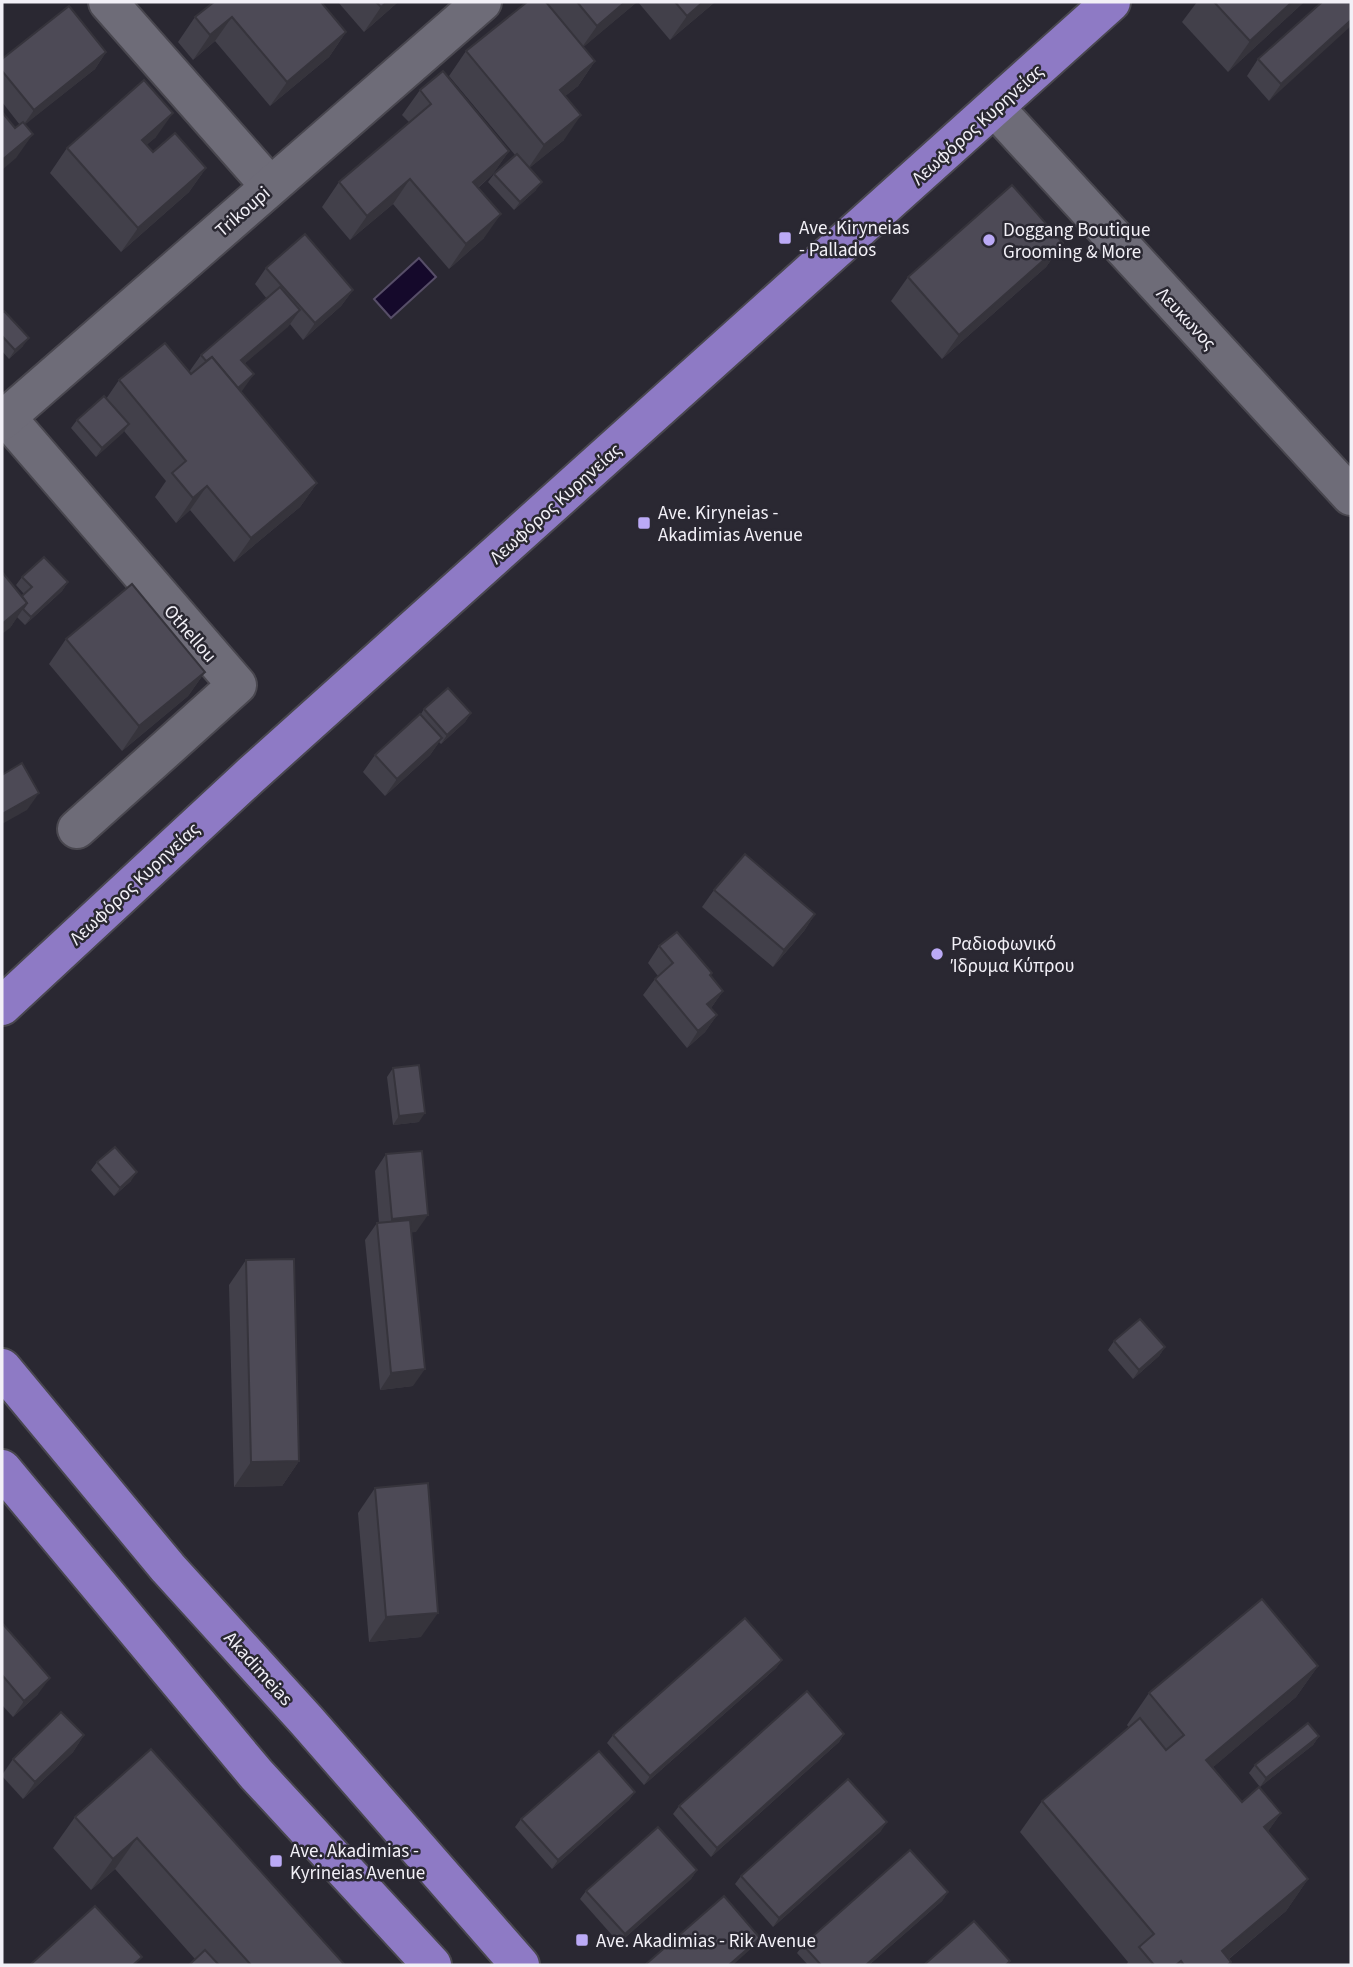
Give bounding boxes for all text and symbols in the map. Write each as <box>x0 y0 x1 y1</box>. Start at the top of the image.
street label: Λεωφόρος Κυρηνείας <box>906 58 1050 192</box>
street label: Trikoupi <box>209 180 277 244</box>
place label: Ave. Kiryneias - Pallados <box>799 215 910 264</box>
place label: Doggang Boutique Grooming & More <box>1003 217 1150 266</box>
marker: Ave. Kiryneias - Pallados <box>777 230 793 246</box>
marker: Doggang Boutique Grooming & More <box>981 232 997 248</box>
street label: Λευκωνος <box>1150 282 1222 356</box>
street label: Λεωφόρος Κυρηνείας <box>484 437 628 571</box>
place label: Ave. Kiryneias - Akadimias Avenue <box>658 500 803 549</box>
marker: Ave. Kiryneias - Akadimias Avenue <box>636 515 652 531</box>
street label: Othellou <box>157 599 223 669</box>
street label: Λεωφόρος Κυρηνείας <box>64 816 206 952</box>
place label: Ραδιοφωνικό Ίδρυμα Κύπρου <box>950 931 1074 980</box>
marker: Ραδιοφωνικό Ίδρυμα Κύπρου <box>929 946 945 962</box>
street label: Akadimeias <box>217 1626 299 1712</box>
place label: Ave. Akadimias - Kyrineias Avenue <box>290 1838 425 1887</box>
marker: Ave. Akadimias - Kyrineias Avenue <box>268 1853 284 1869</box>
place label: Ave. Akadimias - Rik Avenue <box>596 1928 816 1955</box>
marker: Ave. Akadimias - Rik Avenue <box>574 1932 590 1948</box>

